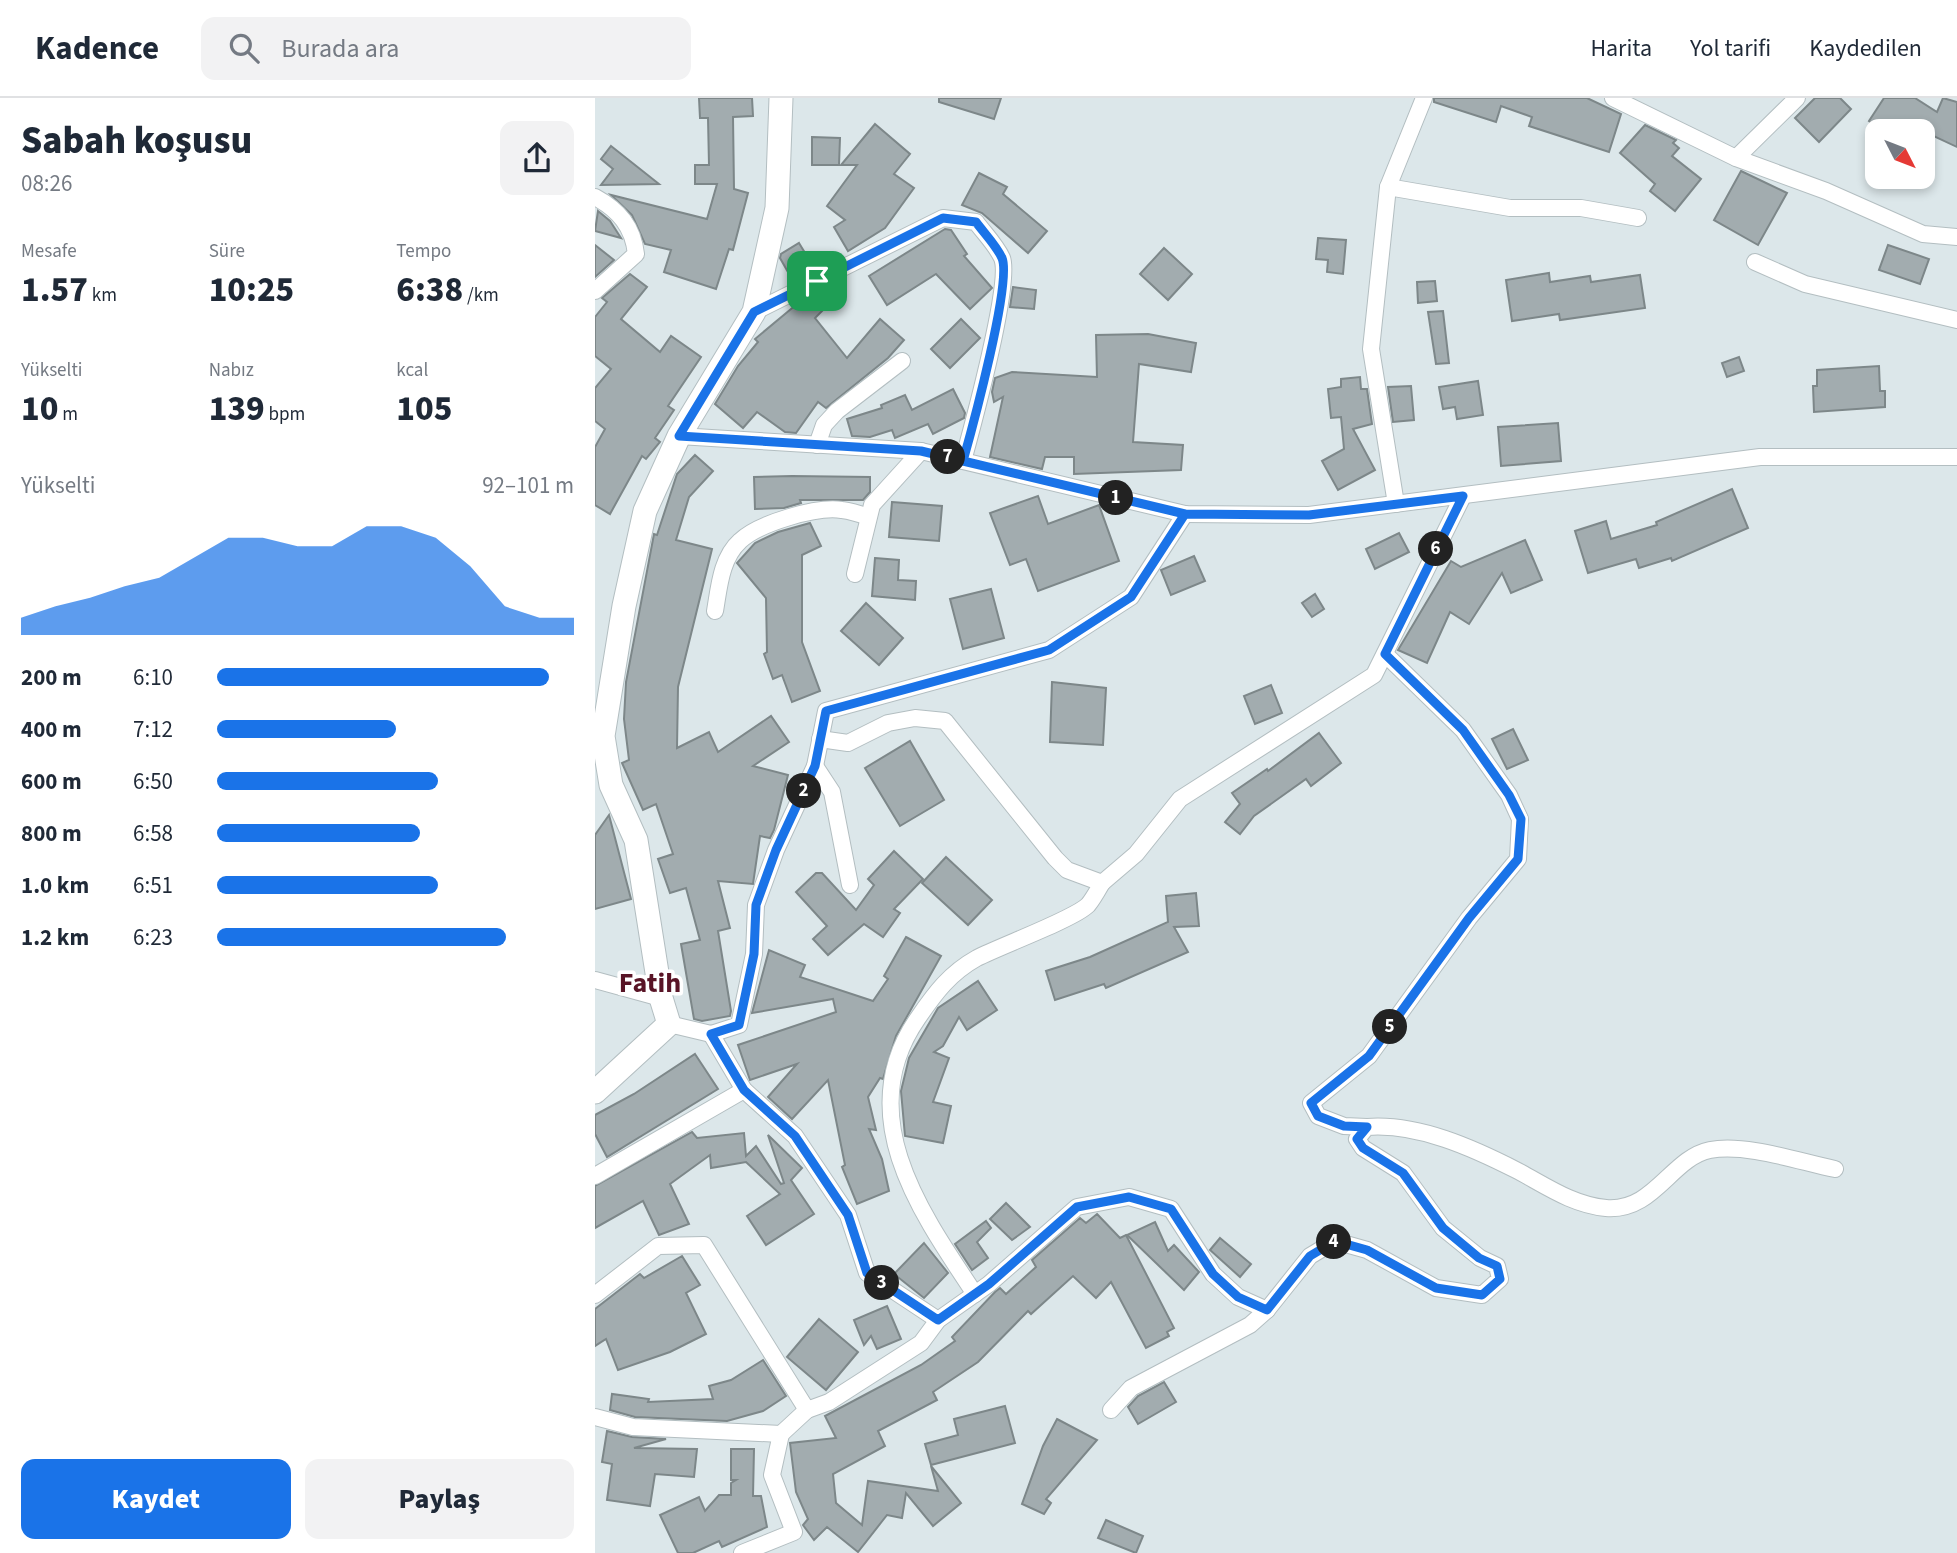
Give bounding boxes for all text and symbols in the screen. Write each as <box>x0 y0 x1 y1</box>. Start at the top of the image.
search box <box>201 17 691 80</box>
text: Kadence <box>35 25 159 72</box>
icon: search <box>225 29 263 67</box>
text: Burada ara <box>281 30 399 67</box>
text: Harita <box>1590 31 1652 66</box>
text: Yol tarifi <box>1690 31 1771 66</box>
text: Kaydedilen <box>1809 31 1922 66</box>
text: Sabah koşusu <box>21 114 252 168</box>
north arrow <box>1865 119 1935 189</box>
map controls <box>1865 119 1935 189</box>
button: share <box>500 121 574 195</box>
text: 08:26 <box>21 167 72 200</box>
text: Mesafe <box>21 238 77 265</box>
text: Süre <box>209 238 245 265</box>
text: Tempo <box>396 238 451 265</box>
pin <box>787 251 847 311</box>
icon: arrive <box>798 262 836 300</box>
text: 1.57 <box>21 265 88 315</box>
text: 10:25 <box>209 265 294 315</box>
text: 6:38 <box>396 265 463 315</box>
text: km <box>88 282 117 309</box>
text: /km <box>463 282 499 309</box>
text: Yükselti <box>21 357 82 384</box>
text: Nabız <box>209 357 254 384</box>
text: kcal <box>396 357 428 384</box>
text: 10 <box>21 384 58 434</box>
text: 139 <box>209 384 265 434</box>
text: 105 <box>396 384 452 434</box>
text: m <box>58 401 78 428</box>
text: bpm <box>265 401 305 428</box>
pin: 7 <box>931 440 965 474</box>
text: 7 <box>942 443 953 470</box>
text: Yükselti <box>21 469 95 502</box>
text: 92–101 m <box>482 469 574 502</box>
pin: 1 <box>1099 480 1133 516</box>
text: 1 <box>1110 484 1121 511</box>
pin: 6 <box>1419 532 1453 566</box>
text: 6 <box>1430 535 1441 562</box>
text: 200 m <box>21 661 82 694</box>
text: 6:10 <box>133 661 173 694</box>
text: 400 m <box>21 713 82 746</box>
text: 7:12 <box>133 713 173 746</box>
text: 600 m <box>21 765 82 798</box>
text: 6:50 <box>133 765 173 798</box>
pin: 2 <box>787 774 822 808</box>
text: 2 <box>798 777 809 804</box>
text: 800 m <box>21 817 82 850</box>
text: 6:58 <box>133 817 173 850</box>
text: 1.0 km <box>21 869 89 902</box>
text: 6:51 <box>133 869 173 902</box>
text: 1.2 km <box>21 921 89 954</box>
text: 6:23 <box>133 921 173 954</box>
district label: Fatih <box>619 963 681 1003</box>
pin: 5 <box>1373 1010 1407 1044</box>
text: 5 <box>1384 1013 1395 1040</box>
pin: 4 <box>1317 1224 1351 1260</box>
text: 4 <box>1328 1228 1339 1255</box>
pin: 3 <box>865 1266 899 1300</box>
text: 3 <box>876 1269 887 1296</box>
button: Kaydet <box>21 1459 291 1539</box>
button: Paylaş <box>305 1459 574 1539</box>

